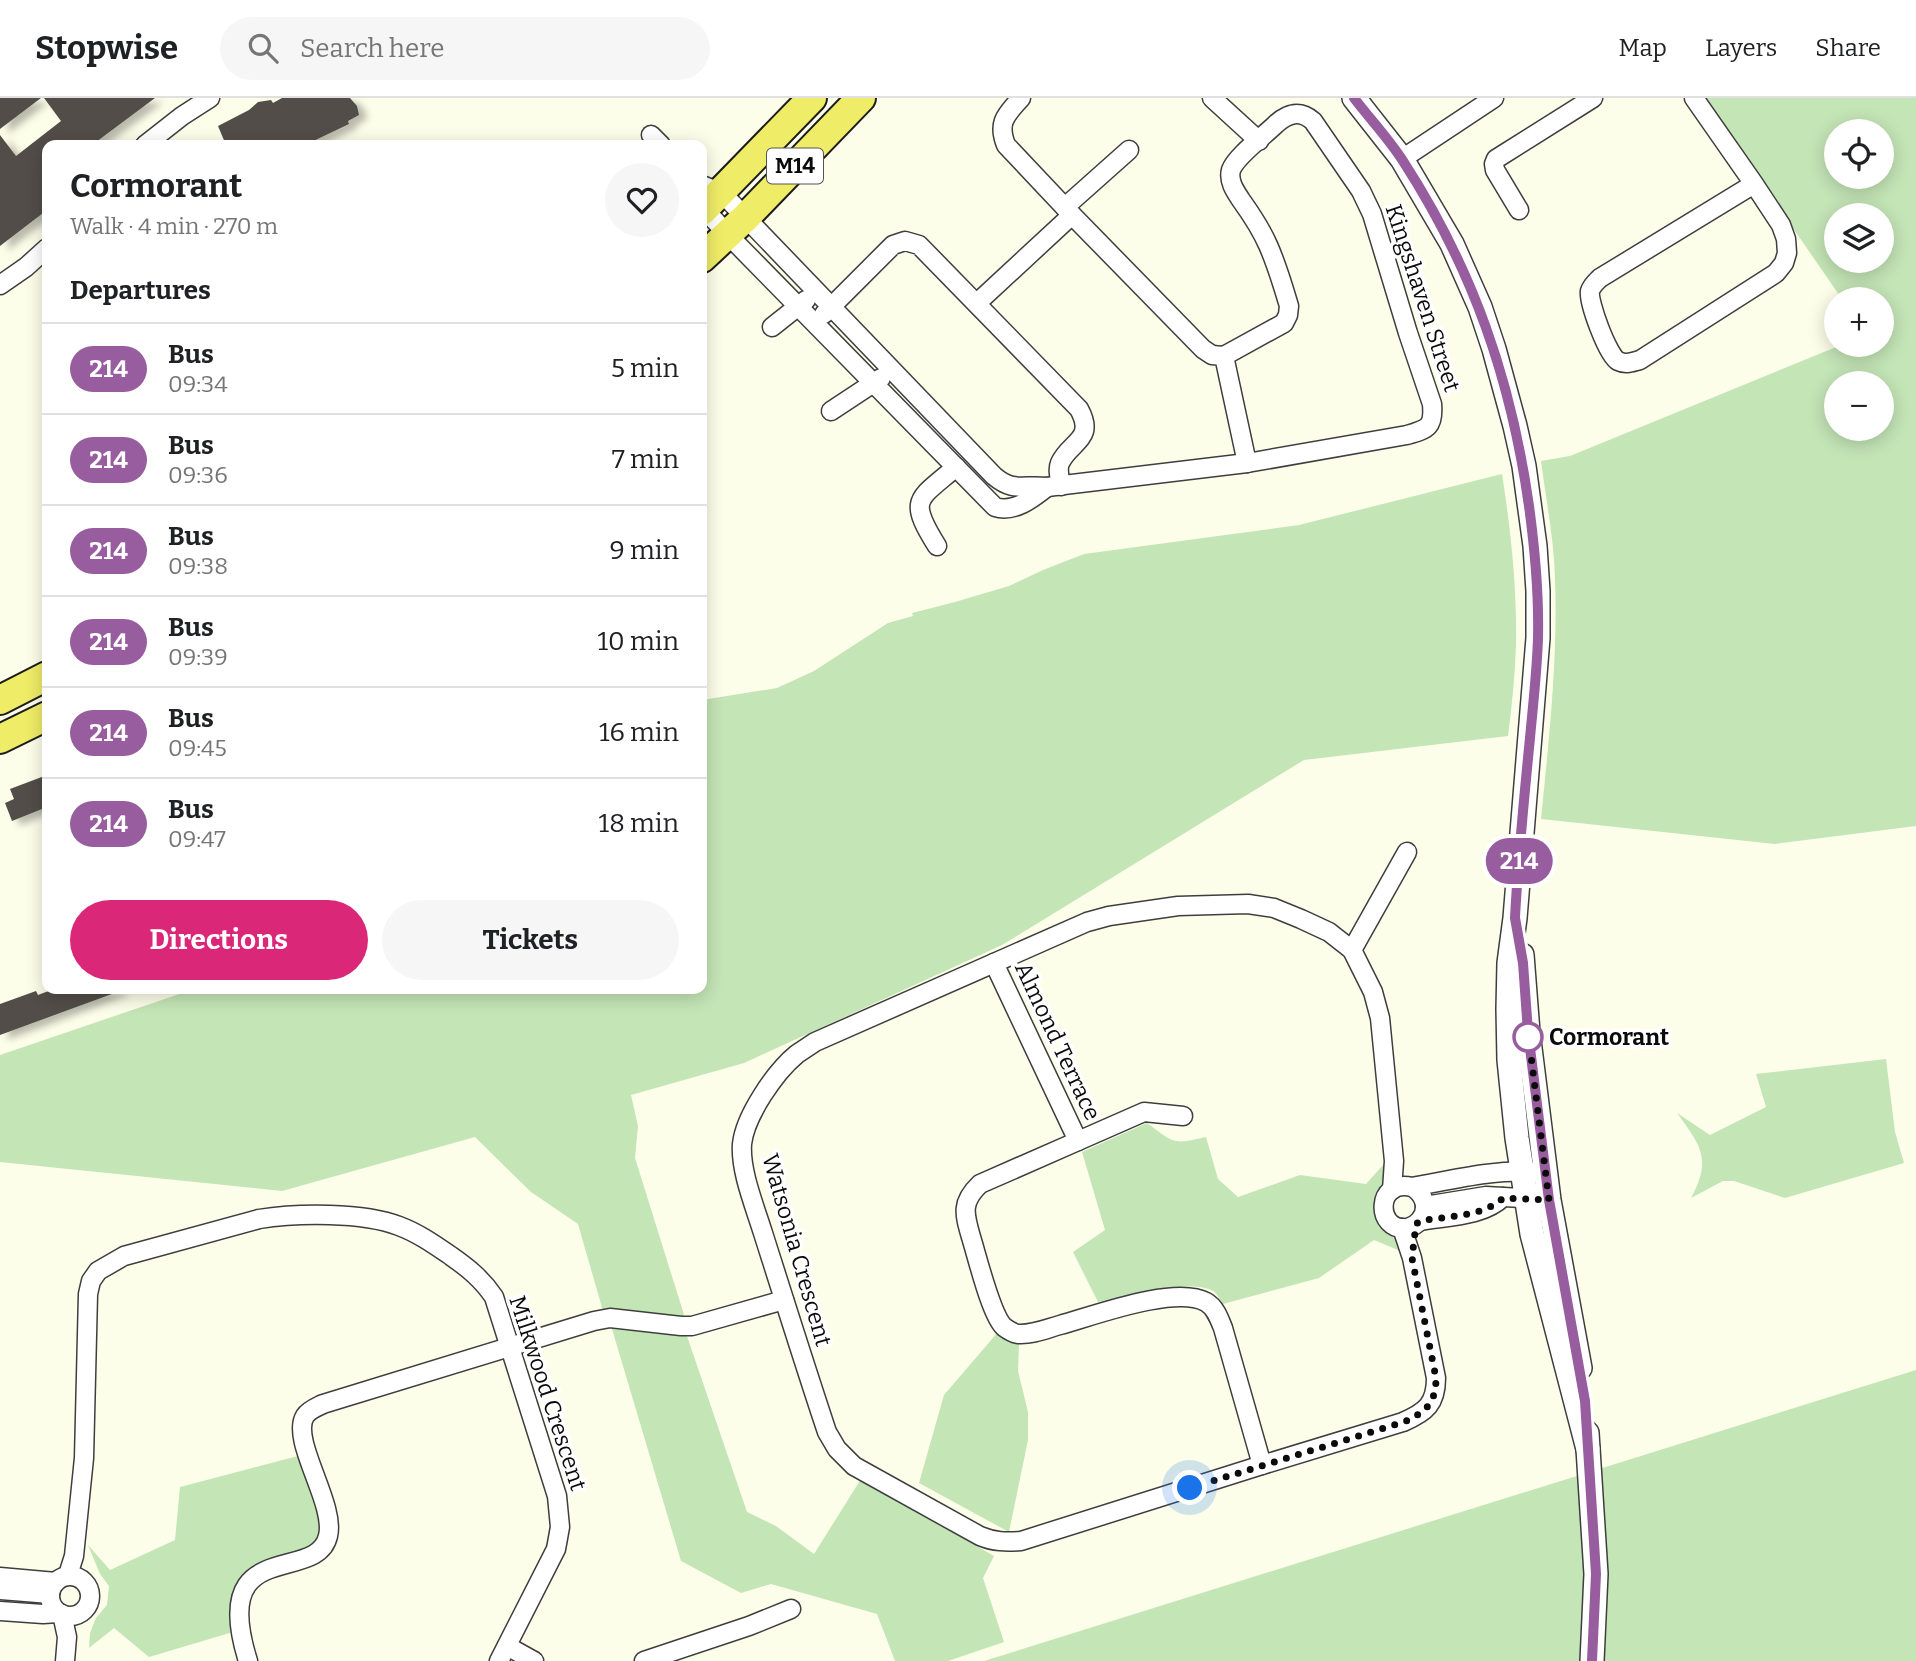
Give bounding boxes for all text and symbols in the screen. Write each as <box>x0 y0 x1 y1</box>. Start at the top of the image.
search box <box>220 17 710 80</box>
text: Stopwise <box>35 28 178 68</box>
icon: search <box>244 29 282 67</box>
text: Search here <box>300 33 444 64</box>
text: Map <box>1619 34 1667 62</box>
text: Layers <box>1705 34 1777 62</box>
text: Share <box>1815 34 1881 62</box>
map controls <box>1824 119 1894 441</box>
button: locate <box>1824 119 1894 189</box>
road number: M14 <box>767 148 823 184</box>
button: heart <box>605 163 679 237</box>
text: Cormorant <box>70 166 242 206</box>
street label: Kingshaven Street <box>1379 201 1467 395</box>
button: layers <box>1824 203 1894 273</box>
text: Walk · 4 min · 270 m <box>70 212 278 240</box>
text: Departures <box>70 275 211 306</box>
button: + <box>1824 287 1894 357</box>
text: Bus <box>168 339 214 370</box>
text: 5 min <box>611 353 679 384</box>
text: 214 <box>89 355 128 383</box>
text: 09:34 <box>168 370 228 398</box>
button: − <box>1824 371 1894 441</box>
text: Bus <box>168 430 214 461</box>
text: 7 min <box>612 444 679 475</box>
text: 214 <box>89 446 128 474</box>
text: 09:36 <box>168 461 228 489</box>
text: Bus <box>168 521 214 552</box>
text: 9 min <box>610 535 679 566</box>
text: 214 <box>89 537 128 565</box>
text: 09:38 <box>168 552 228 580</box>
text: Bus <box>168 612 214 643</box>
text: 10 min <box>598 626 679 657</box>
text: 214 <box>89 628 128 656</box>
text: 09:39 <box>168 643 228 671</box>
text: Bus <box>168 703 214 734</box>
text: 16 min <box>599 717 679 748</box>
text: 214 <box>89 719 128 747</box>
text: 09:45 <box>168 734 227 762</box>
text: Bus <box>168 794 214 825</box>
text: 18 min <box>599 808 679 839</box>
text: 214 <box>89 810 128 838</box>
text: 09:47 <box>168 825 226 853</box>
line badge: 214 <box>1479 838 1559 884</box>
text: 214 <box>1500 847 1538 875</box>
button: Directions <box>70 900 368 980</box>
button: Tickets <box>382 900 679 980</box>
street label: Almond Terrace <box>1009 957 1107 1125</box>
marker: Cormorant <box>1513 1022 1543 1052</box>
place label: Cormorant <box>1549 1023 1669 1051</box>
street label: Watsonia Crescent <box>756 1150 838 1350</box>
street label: Milkwood Crescent <box>503 1292 593 1494</box>
your location <box>1172 1470 1207 1505</box>

